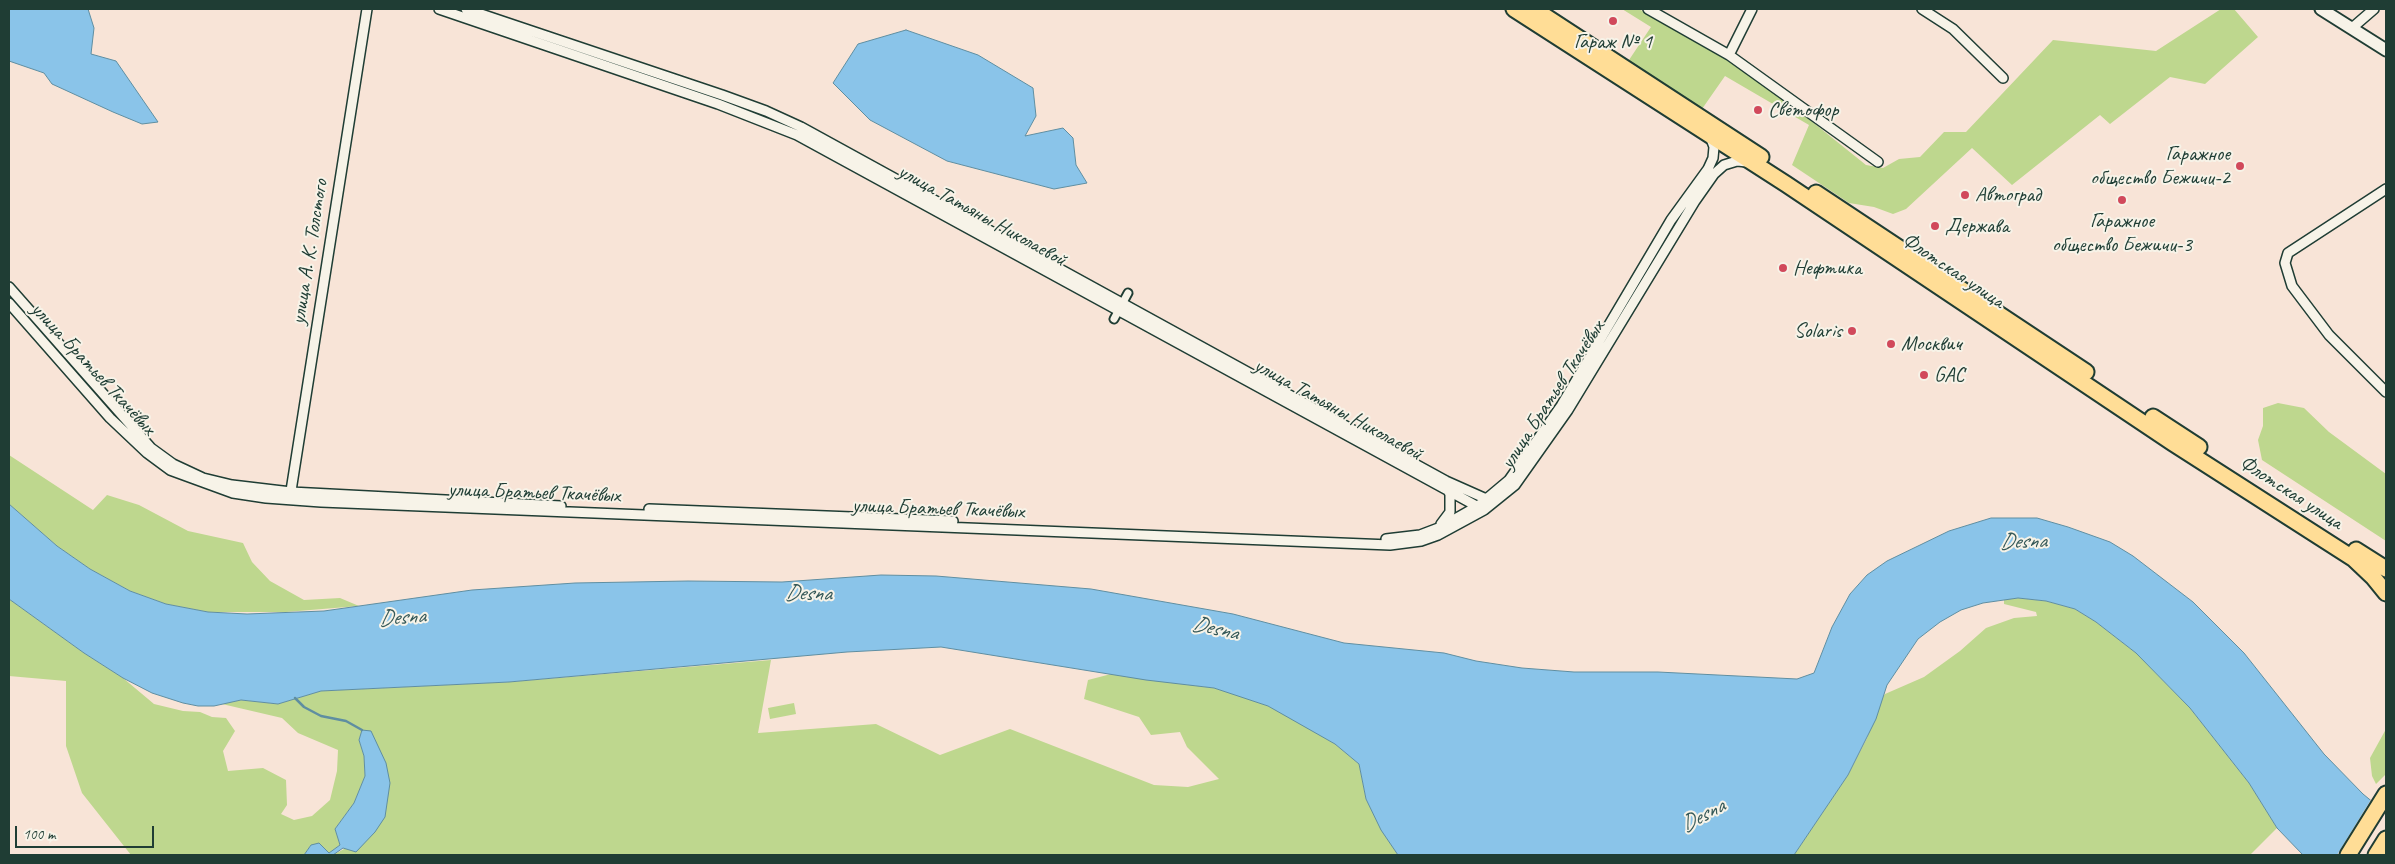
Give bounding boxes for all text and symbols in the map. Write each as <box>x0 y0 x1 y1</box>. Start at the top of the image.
marker: Гараж № 1 <box>1607 15 1619 27</box>
place label: Гараж № 1 <box>1574 29 1652 55</box>
place label: Светофор <box>1768 97 1838 123</box>
marker: Светофор <box>1752 104 1764 116</box>
place label: Гаражное общество Бежичи-2 <box>2090 141 2230 191</box>
street label: улица Татьяны Николаевой <box>893 159 1071 273</box>
marker: Гаражное общество Бежичи-2 <box>2234 160 2246 172</box>
street label: улица А. К. Толстого <box>286 178 334 326</box>
place label: Автоград <box>1975 182 2041 208</box>
marker: Автоград <box>1959 189 1971 201</box>
marker: Гаражное общество Бежичи-3 <box>2116 194 2128 206</box>
place label: Гаражное общество Бежичи-3 <box>2052 208 2192 258</box>
place label: Держава <box>1945 213 2009 239</box>
marker: Держава <box>1929 220 1941 232</box>
street label: Флотская улица <box>1897 228 2009 314</box>
place label: Нефтика <box>1793 255 1862 281</box>
marker: Нефтика <box>1777 262 1789 274</box>
street label: улица Братьев Ткачёвых <box>25 297 161 441</box>
street label: улица Братьев Ткачёвых <box>1496 316 1610 474</box>
place label: Solaris <box>1794 318 1842 344</box>
marker: Solaris <box>1846 325 1858 337</box>
place label: Москвич <box>1901 331 1961 357</box>
marker: Москвич <box>1885 338 1897 350</box>
street label: улица Татьяны Николаевой <box>1249 353 1427 467</box>
place label: GAC <box>1934 362 1964 388</box>
marker: GAC <box>1918 369 1930 381</box>
street label: Флотская улица <box>2235 450 2347 536</box>
street label: улица Братьев Ткачёвых <box>447 477 621 509</box>
street label: улица Братьев Ткачёвых <box>851 493 1025 525</box>
water label: Desna <box>2000 528 2046 556</box>
water label: Desna <box>785 580 831 608</box>
water label: Desna <box>378 603 426 633</box>
water label: Desna <box>1189 611 1241 647</box>
water label: Desna <box>1676 793 1730 839</box>
scale bar <box>18 816 156 848</box>
text: 100 m <box>23 825 55 844</box>

